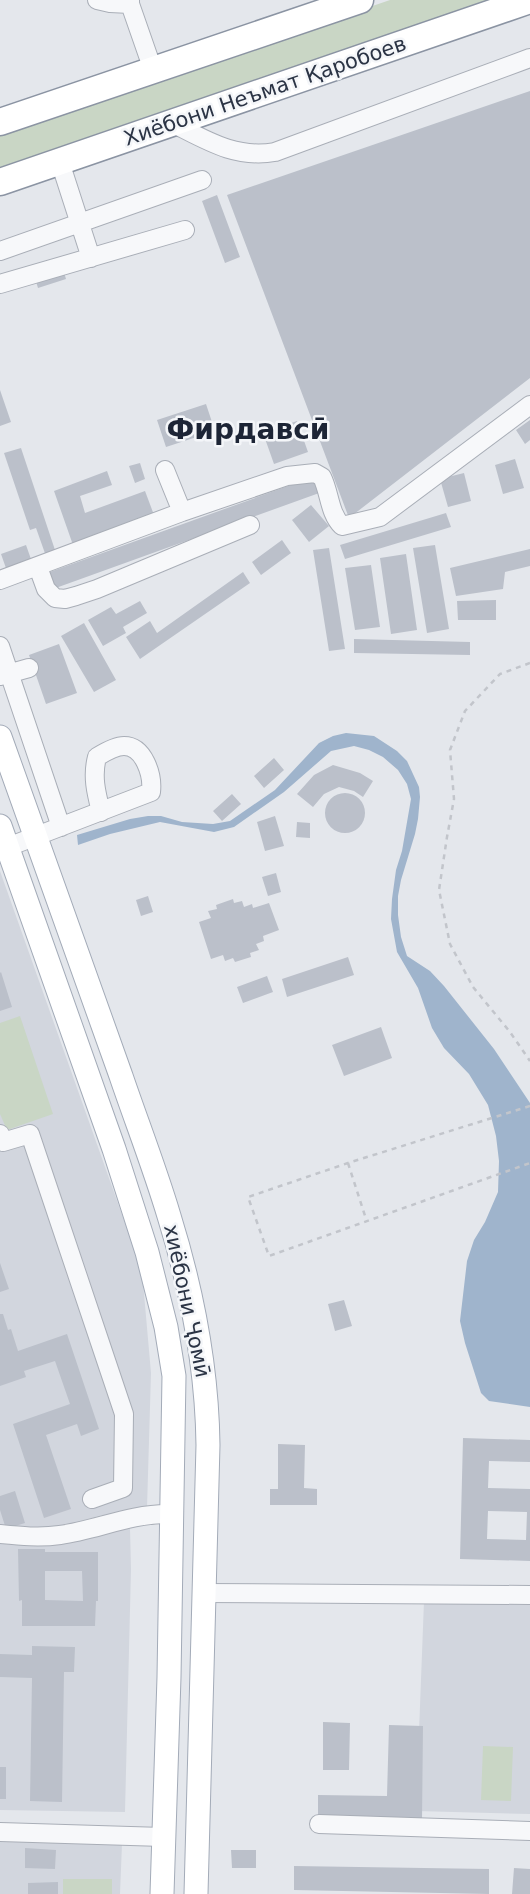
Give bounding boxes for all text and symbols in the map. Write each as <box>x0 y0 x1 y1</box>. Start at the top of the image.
street label: Хиёбони Неъмат Қаробоев <box>121 31 409 151</box>
district label: Фирдавсӣ <box>167 413 329 446</box>
street label: хиёбони Ҷомӣ <box>159 1222 215 1380</box>

